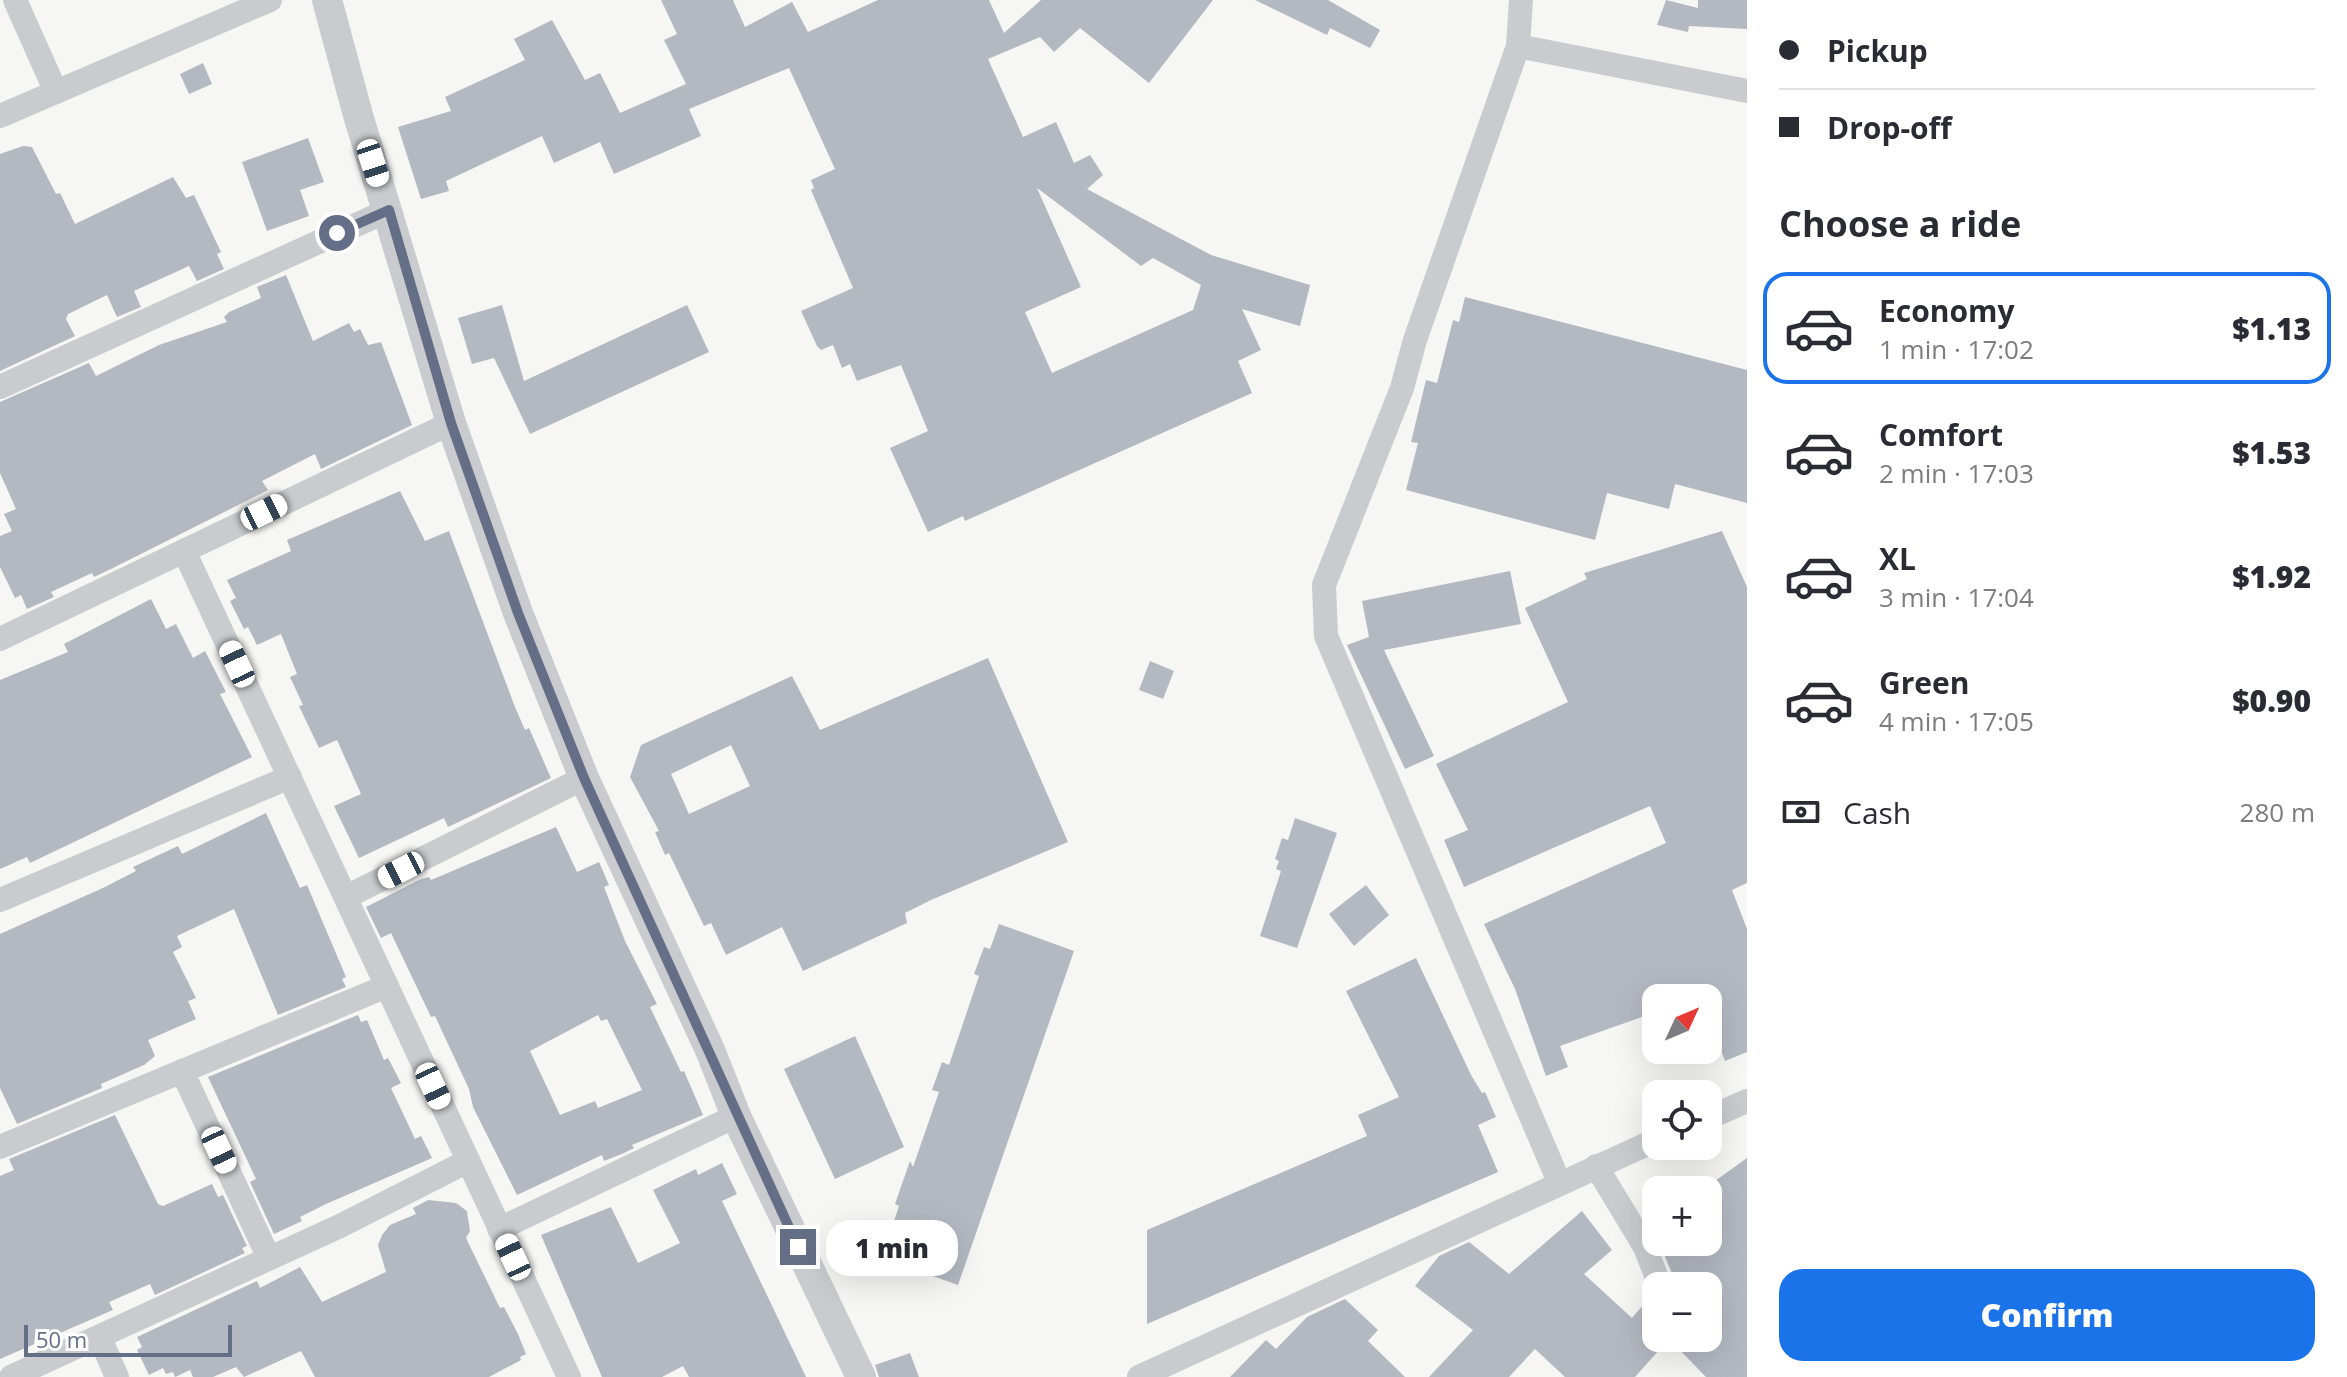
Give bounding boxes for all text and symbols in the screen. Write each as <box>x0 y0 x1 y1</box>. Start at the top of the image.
text: Pickup <box>1827 30 1928 71</box>
text: Drop-off <box>1827 107 1952 148</box>
car <box>354 136 392 190</box>
text: Choose a ride <box>1779 199 2021 248</box>
route start <box>319 215 355 251</box>
text: Economy <box>1879 290 2015 331</box>
icon: car <box>1783 292 1855 364</box>
text: $1.13 <box>2232 308 2311 349</box>
text: 1 min · 17:02 <box>1879 331 2034 367</box>
text: Comfort <box>1879 414 2003 455</box>
icon: car <box>1783 416 1855 488</box>
text: $1.53 <box>2232 432 2311 473</box>
text: 2 min · 17:03 <box>1879 455 2034 491</box>
car <box>237 491 291 533</box>
text: XL <box>1879 538 1916 579</box>
icon: car <box>1783 540 1855 612</box>
text: $1.92 <box>2232 556 2311 597</box>
text: 3 min · 17:04 <box>1879 579 2034 615</box>
car <box>216 637 258 691</box>
text: Green <box>1879 662 1970 703</box>
icon: car <box>1783 664 1855 736</box>
text: $0.90 <box>2232 680 2311 721</box>
text: 4 min · 17:05 <box>1879 703 2034 739</box>
icon: cash <box>1779 790 1823 834</box>
text: Cash <box>1843 792 1911 833</box>
text: 280 m <box>2240 794 2315 830</box>
car <box>374 848 428 892</box>
north arrow <box>1642 984 1722 1064</box>
map controls <box>1642 984 1722 1352</box>
car <box>412 1059 454 1113</box>
button: locate <box>1642 1080 1722 1160</box>
car <box>198 1123 240 1177</box>
button: + <box>1642 1176 1722 1256</box>
callout: 1 min <box>826 1219 958 1275</box>
route end <box>780 1229 816 1265</box>
car <box>492 1230 534 1284</box>
text: 1 min <box>855 1230 929 1266</box>
button: Confirm <box>1779 1269 2315 1361</box>
button: − <box>1642 1272 1722 1352</box>
scale bar <box>24 1321 232 1357</box>
text: 50 m <box>36 1324 87 1354</box>

